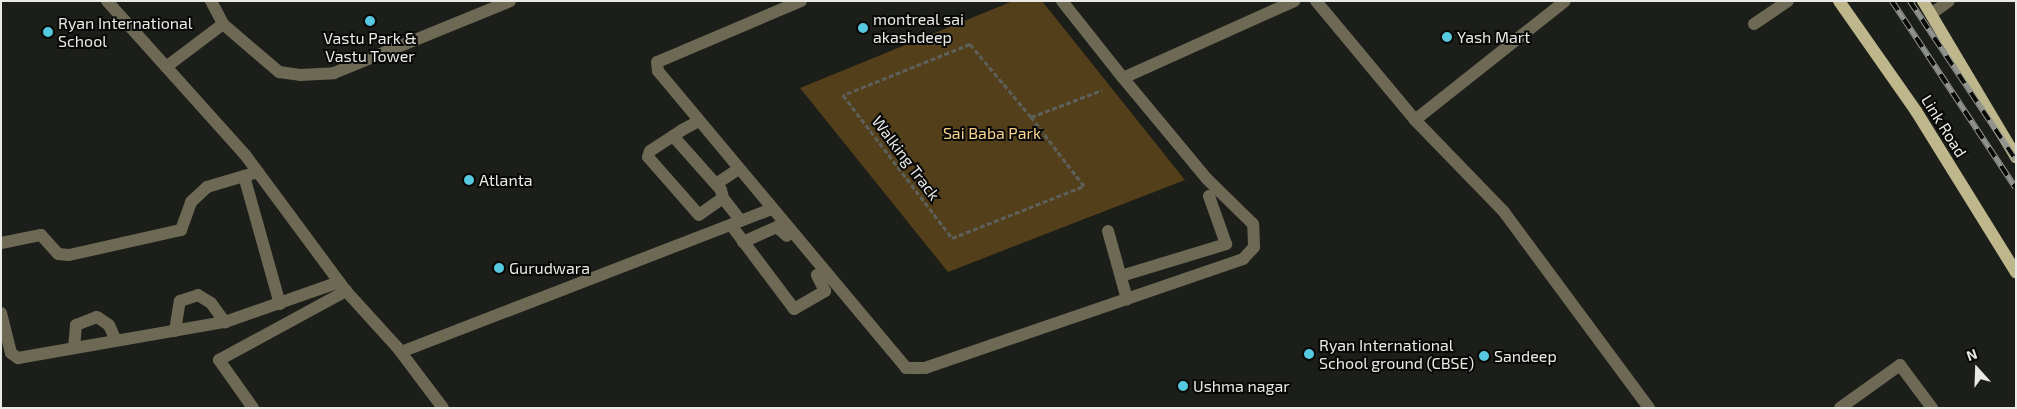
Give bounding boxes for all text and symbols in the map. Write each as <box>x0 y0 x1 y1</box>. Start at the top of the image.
place label: montreal sai akashdeep <box>873 9 964 47</box>
place label: Ryan International School <box>58 13 193 51</box>
marker: Vastu Park & Vastu Tower <box>364 15 376 27</box>
marker: montreal sai akashdeep <box>857 22 869 34</box>
marker: Ryan International School <box>42 26 54 38</box>
place label: Yash Mart <box>1457 27 1530 47</box>
place label: Vastu Park & Vastu Tower <box>323 28 417 66</box>
marker: Yash Mart <box>1441 31 1453 43</box>
street label: Link Road <box>1917 91 1971 161</box>
street label: Walking Track <box>868 112 944 204</box>
park label: Sai Baba Park <box>943 123 1041 143</box>
place label: Atlanta <box>479 170 533 190</box>
marker: Atlanta <box>463 174 475 186</box>
place label: Gurudwara <box>509 258 590 278</box>
marker: Gurudwara <box>493 262 505 274</box>
place label: Ryan International School ground (CBSE) <box>1319 335 1475 373</box>
north arrow <box>1952 344 2002 394</box>
text: N <box>1964 345 1979 364</box>
place label: Sandeep <box>1494 346 1557 366</box>
marker: Ryan International School ground (CBSE) <box>1303 348 1315 360</box>
marker: Sandeep <box>1478 350 1490 362</box>
place label: Ushma nagar <box>1193 376 1290 396</box>
marker: Ushma nagar <box>1177 380 1189 392</box>

